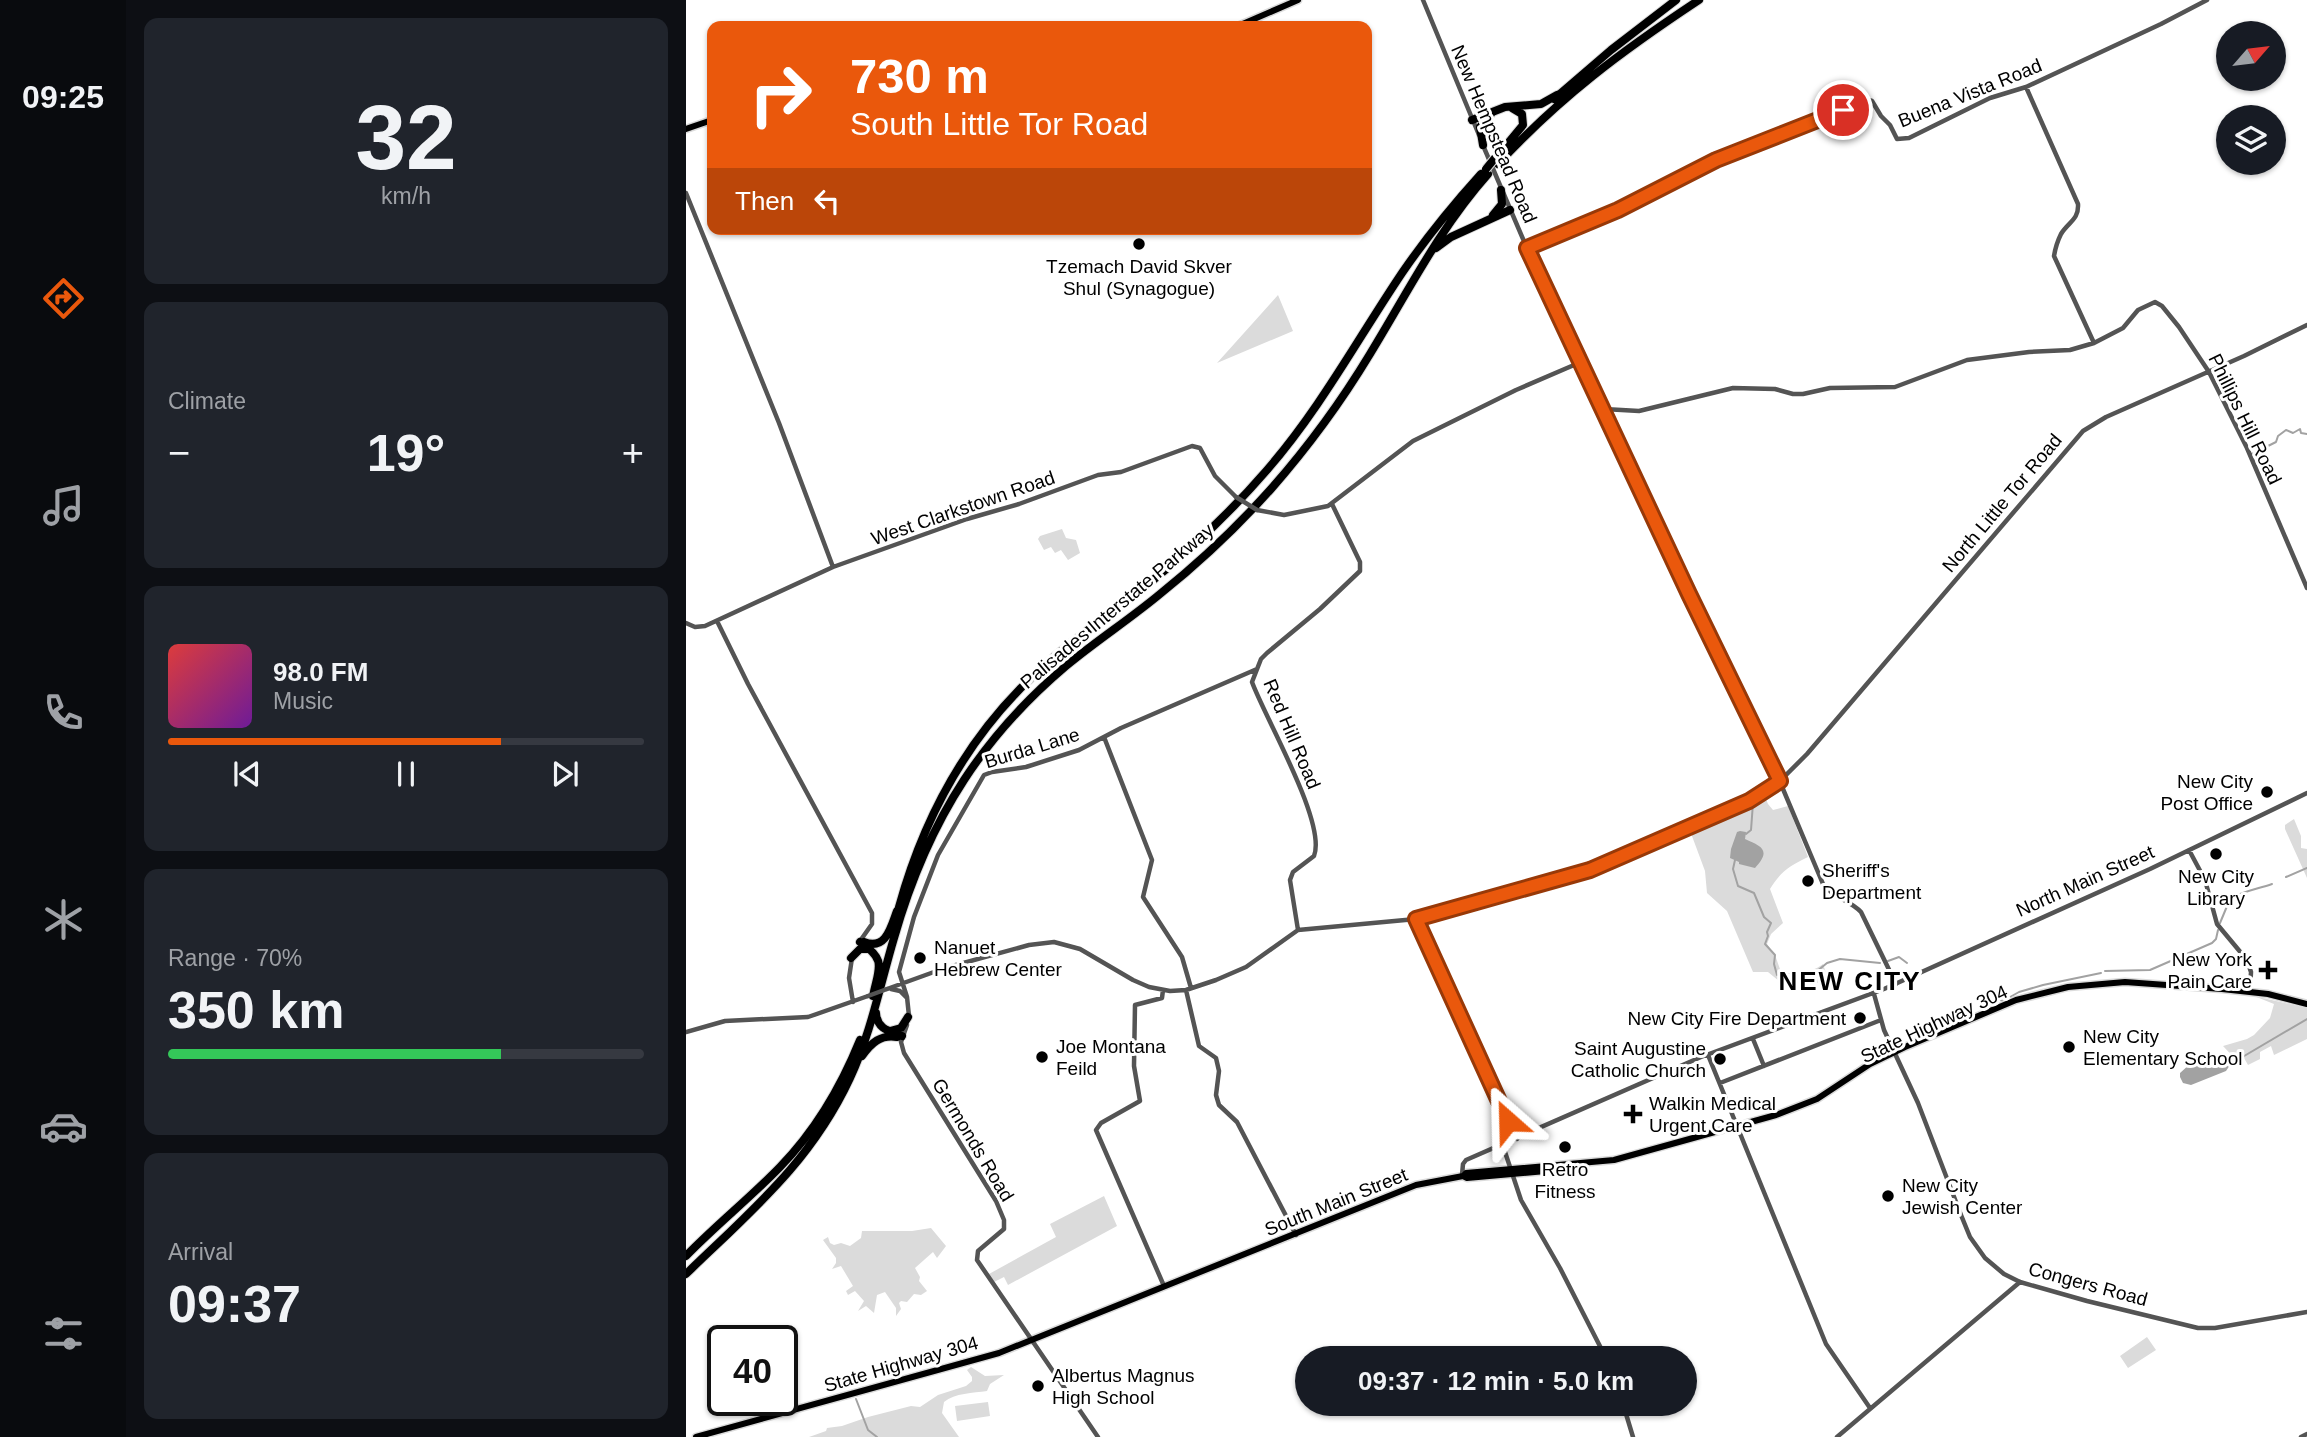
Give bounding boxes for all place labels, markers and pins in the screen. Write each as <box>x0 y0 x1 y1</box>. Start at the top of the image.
pin <box>1813 80 1873 140</box>
marker: Tzemach David Skver Shul (Synagogue) <box>1131 236 1147 252</box>
place label: Tzemach David Skver Shul (Synagogue) <box>1046 256 1233 299</box>
place label: New City Post Office <box>2160 771 2253 814</box>
marker: New City Post Office <box>2259 784 2275 800</box>
marker: New City Library <box>2208 846 2224 862</box>
place label: Sheriff's Department <box>1822 860 1922 903</box>
place label: New City Library <box>2178 866 2255 909</box>
marker: Sheriff's Department <box>1800 873 1816 889</box>
place label: Nanuet Hebrew Center <box>934 937 1062 980</box>
place label: New York Pain Care <box>2168 949 2252 992</box>
marker: Nanuet Hebrew Center <box>912 950 928 966</box>
marker: New York Pain Care <box>2258 960 2278 980</box>
place label: New City Fire Department <box>1627 1008 1847 1029</box>
marker: New City Fire Department <box>1852 1010 1868 1026</box>
place label: New City Elementary School <box>2083 1026 2242 1069</box>
place label: Joe Montana Feild <box>1056 1036 1166 1079</box>
place label: Saint Augustine Catholic Church <box>1571 1038 1706 1081</box>
marker: New City Elementary School <box>2061 1039 2077 1055</box>
marker: Joe Montana Feild <box>1034 1049 1050 1065</box>
marker: Saint Augustine Catholic Church <box>1712 1051 1728 1067</box>
place label: Walkin Medical Urgent Care <box>1649 1093 1776 1136</box>
marker: Walkin Medical Urgent Care <box>1623 1104 1643 1124</box>
marker: Retro Fitness <box>1557 1139 1573 1155</box>
place label: Retro Fitness <box>1534 1159 1596 1202</box>
place label: New City Jewish Center <box>1902 1175 2023 1218</box>
marker: New City Jewish Center <box>1880 1188 1896 1204</box>
place label: Albertus Magnus High School <box>1052 1365 1195 1408</box>
marker: Albertus Magnus High School <box>1030 1378 1046 1394</box>

